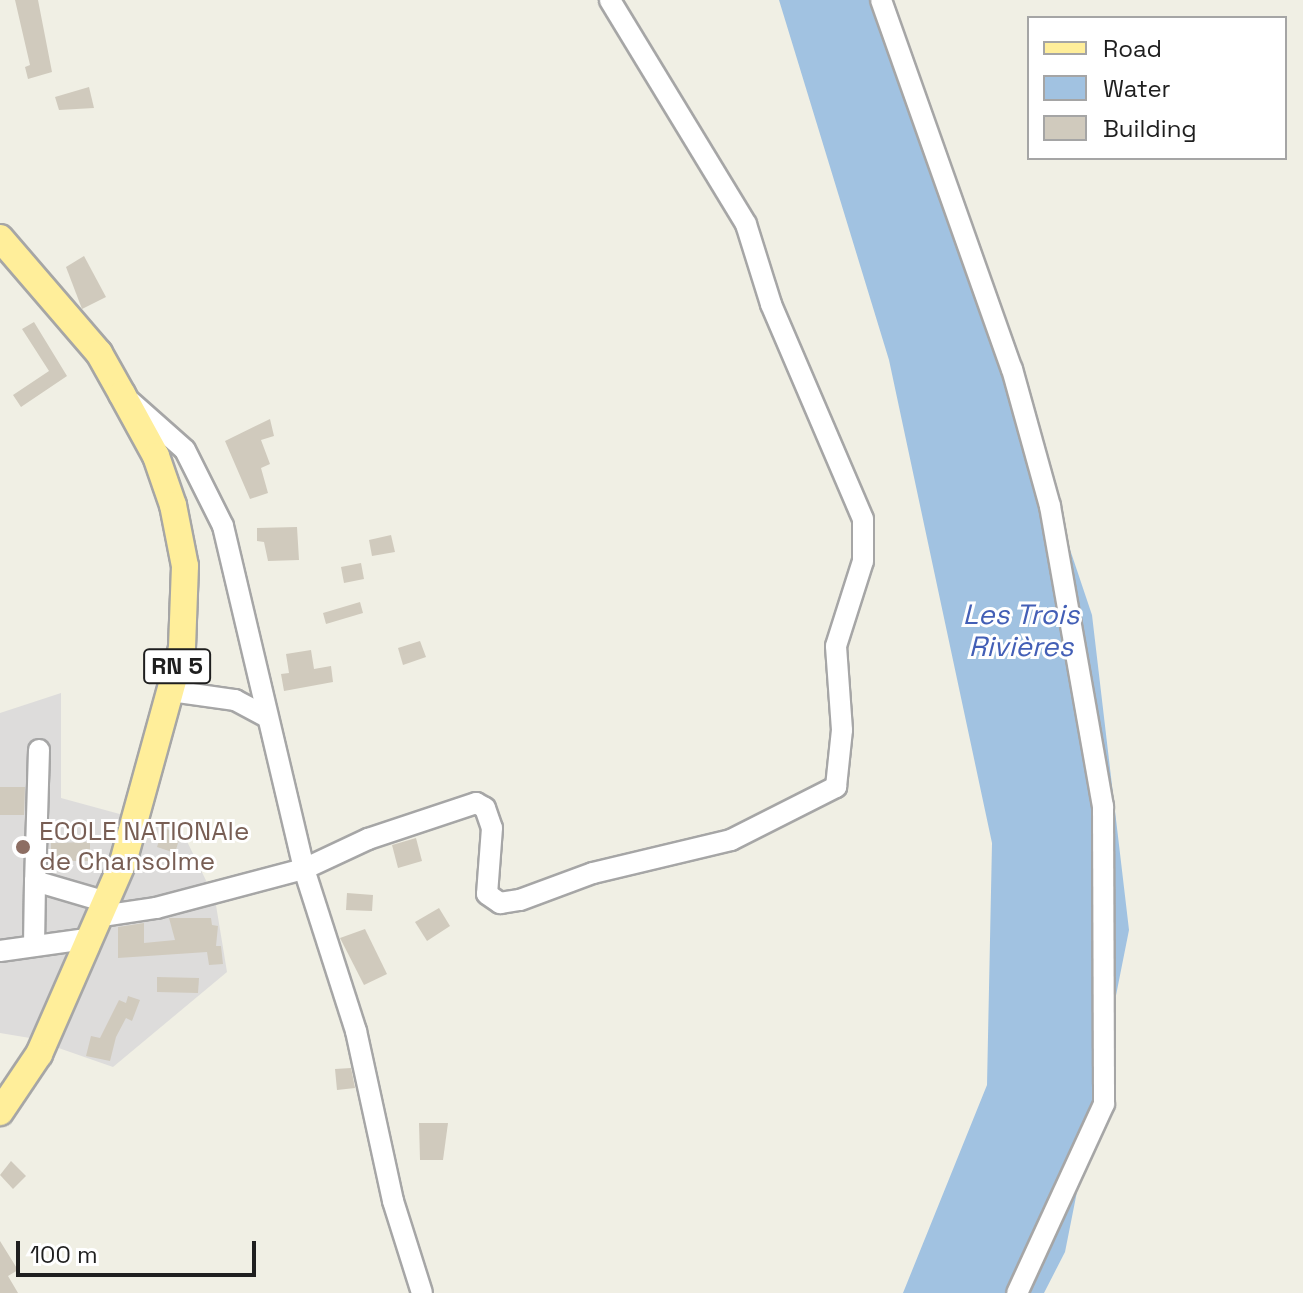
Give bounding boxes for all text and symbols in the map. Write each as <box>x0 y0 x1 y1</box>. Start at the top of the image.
legend <box>1027 16 1287 160</box>
text: Road <box>1103 33 1162 64</box>
text: Water <box>1103 73 1171 104</box>
text: Building <box>1103 113 1197 144</box>
water label: Les Trois Rivières <box>962 597 1080 663</box>
road number: RN 5 <box>143 646 211 686</box>
place label: ECOLE NATIONAle de Chansolme <box>39 816 249 878</box>
marker: ECOLE NATIONAle de Chansolme <box>14 838 32 856</box>
scale bar <box>20 1225 260 1275</box>
text: 100 m <box>30 1239 98 1270</box>

